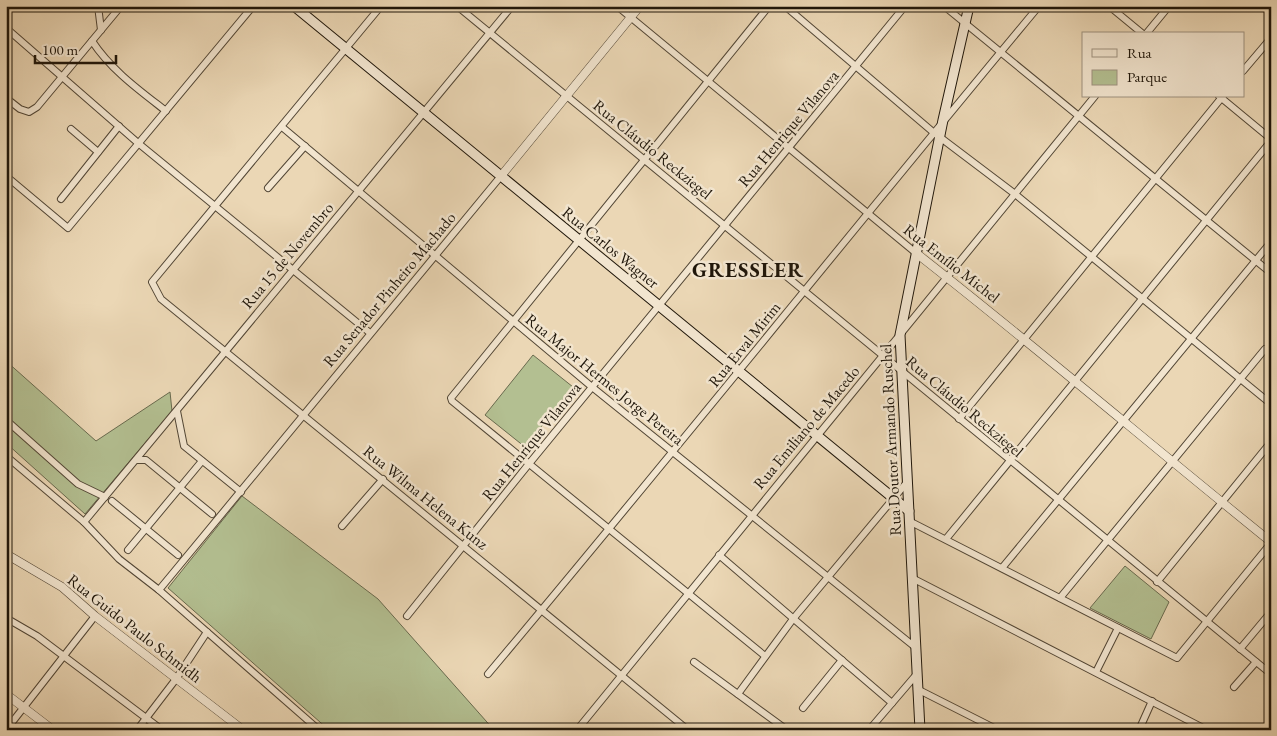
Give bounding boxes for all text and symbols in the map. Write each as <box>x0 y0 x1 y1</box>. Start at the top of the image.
scale bar <box>35 32 116 64</box>
legend <box>1082 32 1244 98</box>
text: 100 m <box>42 40 79 59</box>
text: Rua <box>1127 43 1152 62</box>
street label: Rua Henrique Vilanova <box>733 65 844 191</box>
text: Parque <box>1127 67 1167 86</box>
street label: Rua Cláudio Reckziegel <box>589 95 717 204</box>
street label: Rua 15 de Novembro <box>237 198 338 313</box>
street label: Rua Carlos Wagner <box>558 202 664 293</box>
street label: Rua Senador Pinheiro Machado <box>318 207 461 371</box>
street label: Rua Emílio Michel <box>899 219 1004 308</box>
district label: GRESSLER <box>692 256 804 283</box>
street label: Rua Erval Mirim <box>703 297 786 391</box>
street label: Rua Major Hermes Jorge Pereira <box>521 309 689 450</box>
street label: Rua Doutor Armando Ruschel <box>875 343 906 536</box>
street label: Rua Cláudio Reckziegel <box>902 351 1028 462</box>
street label: Rua Emiliano de Macedo <box>749 361 864 493</box>
street label: Rua Henrique Vilanova <box>477 377 586 505</box>
street label: Rua Wilma Helena Kunz <box>359 441 492 554</box>
street label: Rua Guido Paulo Schmidh <box>63 569 206 688</box>

